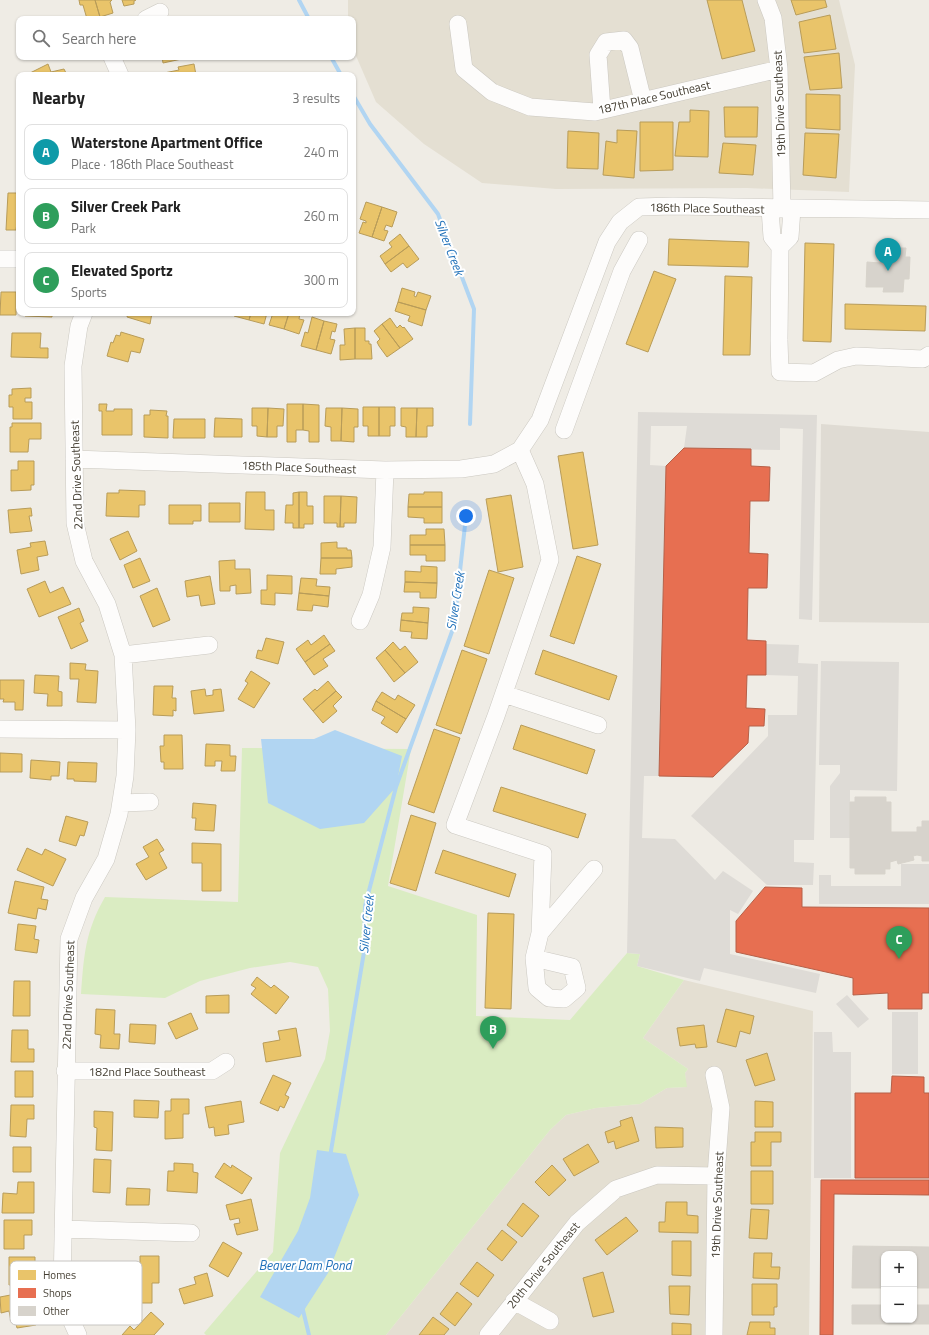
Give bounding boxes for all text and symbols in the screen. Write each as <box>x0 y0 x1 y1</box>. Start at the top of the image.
search box <box>16 16 356 60</box>
icon: search <box>30 27 52 49</box>
text: Search here <box>62 27 136 50</box>
street label: 19th Drive Southeast <box>768 49 790 158</box>
street label: 187th Place Southeast <box>596 75 713 119</box>
text: Nearby <box>32 85 85 111</box>
text: 3 results <box>292 88 340 108</box>
text: Waterstone Apartment Office <box>71 131 263 154</box>
text: A <box>42 142 50 162</box>
text: 240 m <box>303 142 339 162</box>
text: Place · 186th Place Southeast <box>71 154 233 174</box>
text: Silver Creek Park <box>71 195 181 218</box>
street label: 186th Place Southeast <box>649 197 765 219</box>
text: B <box>42 206 50 226</box>
text: 260 m <box>303 206 339 226</box>
water label: Silver Creek <box>430 216 471 280</box>
text: Park <box>71 218 96 238</box>
pin: A <box>875 238 901 271</box>
text: Elevated Sportz <box>71 259 173 282</box>
text: C <box>42 270 50 290</box>
text: 300 m <box>303 270 339 290</box>
text: Sports <box>71 282 107 302</box>
street label: 22nd Drive Southeast <box>65 419 87 530</box>
street label: 185th Place Southeast <box>241 455 358 479</box>
your location <box>456 506 476 526</box>
water label: Silver Creek <box>441 568 470 632</box>
water label: Silver Creek <box>353 891 379 954</box>
pin: C <box>886 926 912 959</box>
street label: 22nd Drive Southeast <box>57 939 79 1050</box>
pin: B <box>480 1016 506 1049</box>
street label: 182nd Place Southeast <box>88 1062 206 1081</box>
street label: 19th Drive Southeast <box>706 1150 728 1259</box>
street label: 20th Drive Southeast <box>502 1217 585 1313</box>
map controls <box>881 1251 917 1323</box>
button: + <box>881 1251 917 1287</box>
water label: Beaver Dam Pond <box>259 1255 353 1275</box>
legend <box>10 1261 142 1325</box>
text: Homes <box>43 1267 76 1283</box>
text: Shops <box>43 1285 72 1301</box>
button: − <box>881 1287 917 1323</box>
text: Other <box>43 1303 70 1319</box>

